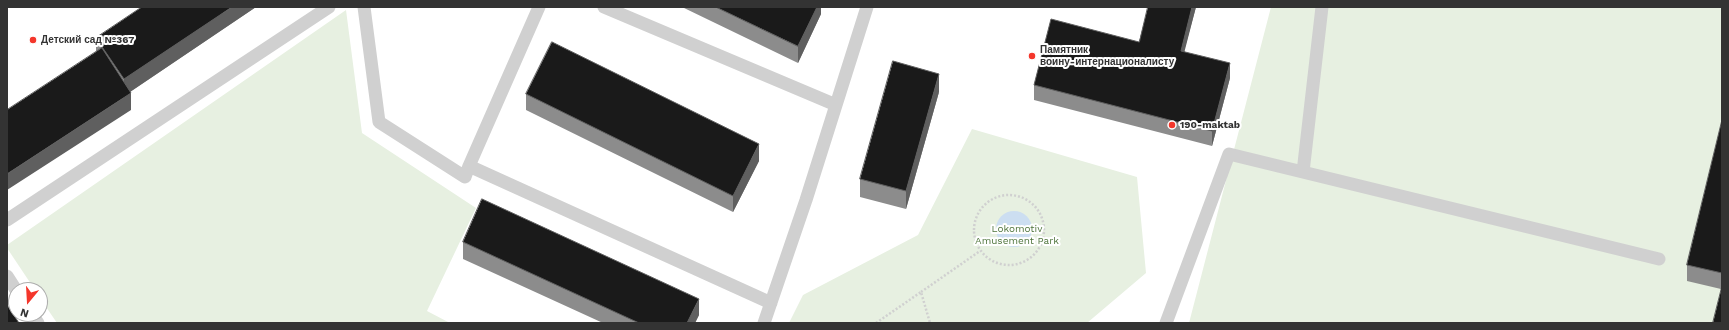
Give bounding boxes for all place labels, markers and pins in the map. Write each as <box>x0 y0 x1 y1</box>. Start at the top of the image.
place label: Детский сад №367 <box>41 34 134 46</box>
marker: Детский сад №367 <box>28 35 38 45</box>
place label: Памятник воину-интернационалисту <box>1040 44 1174 68</box>
marker: Памятник воину-интернационалисту <box>1027 51 1037 61</box>
place label: 190-maktab <box>1180 119 1240 131</box>
marker: 190-maktab <box>1167 120 1177 130</box>

